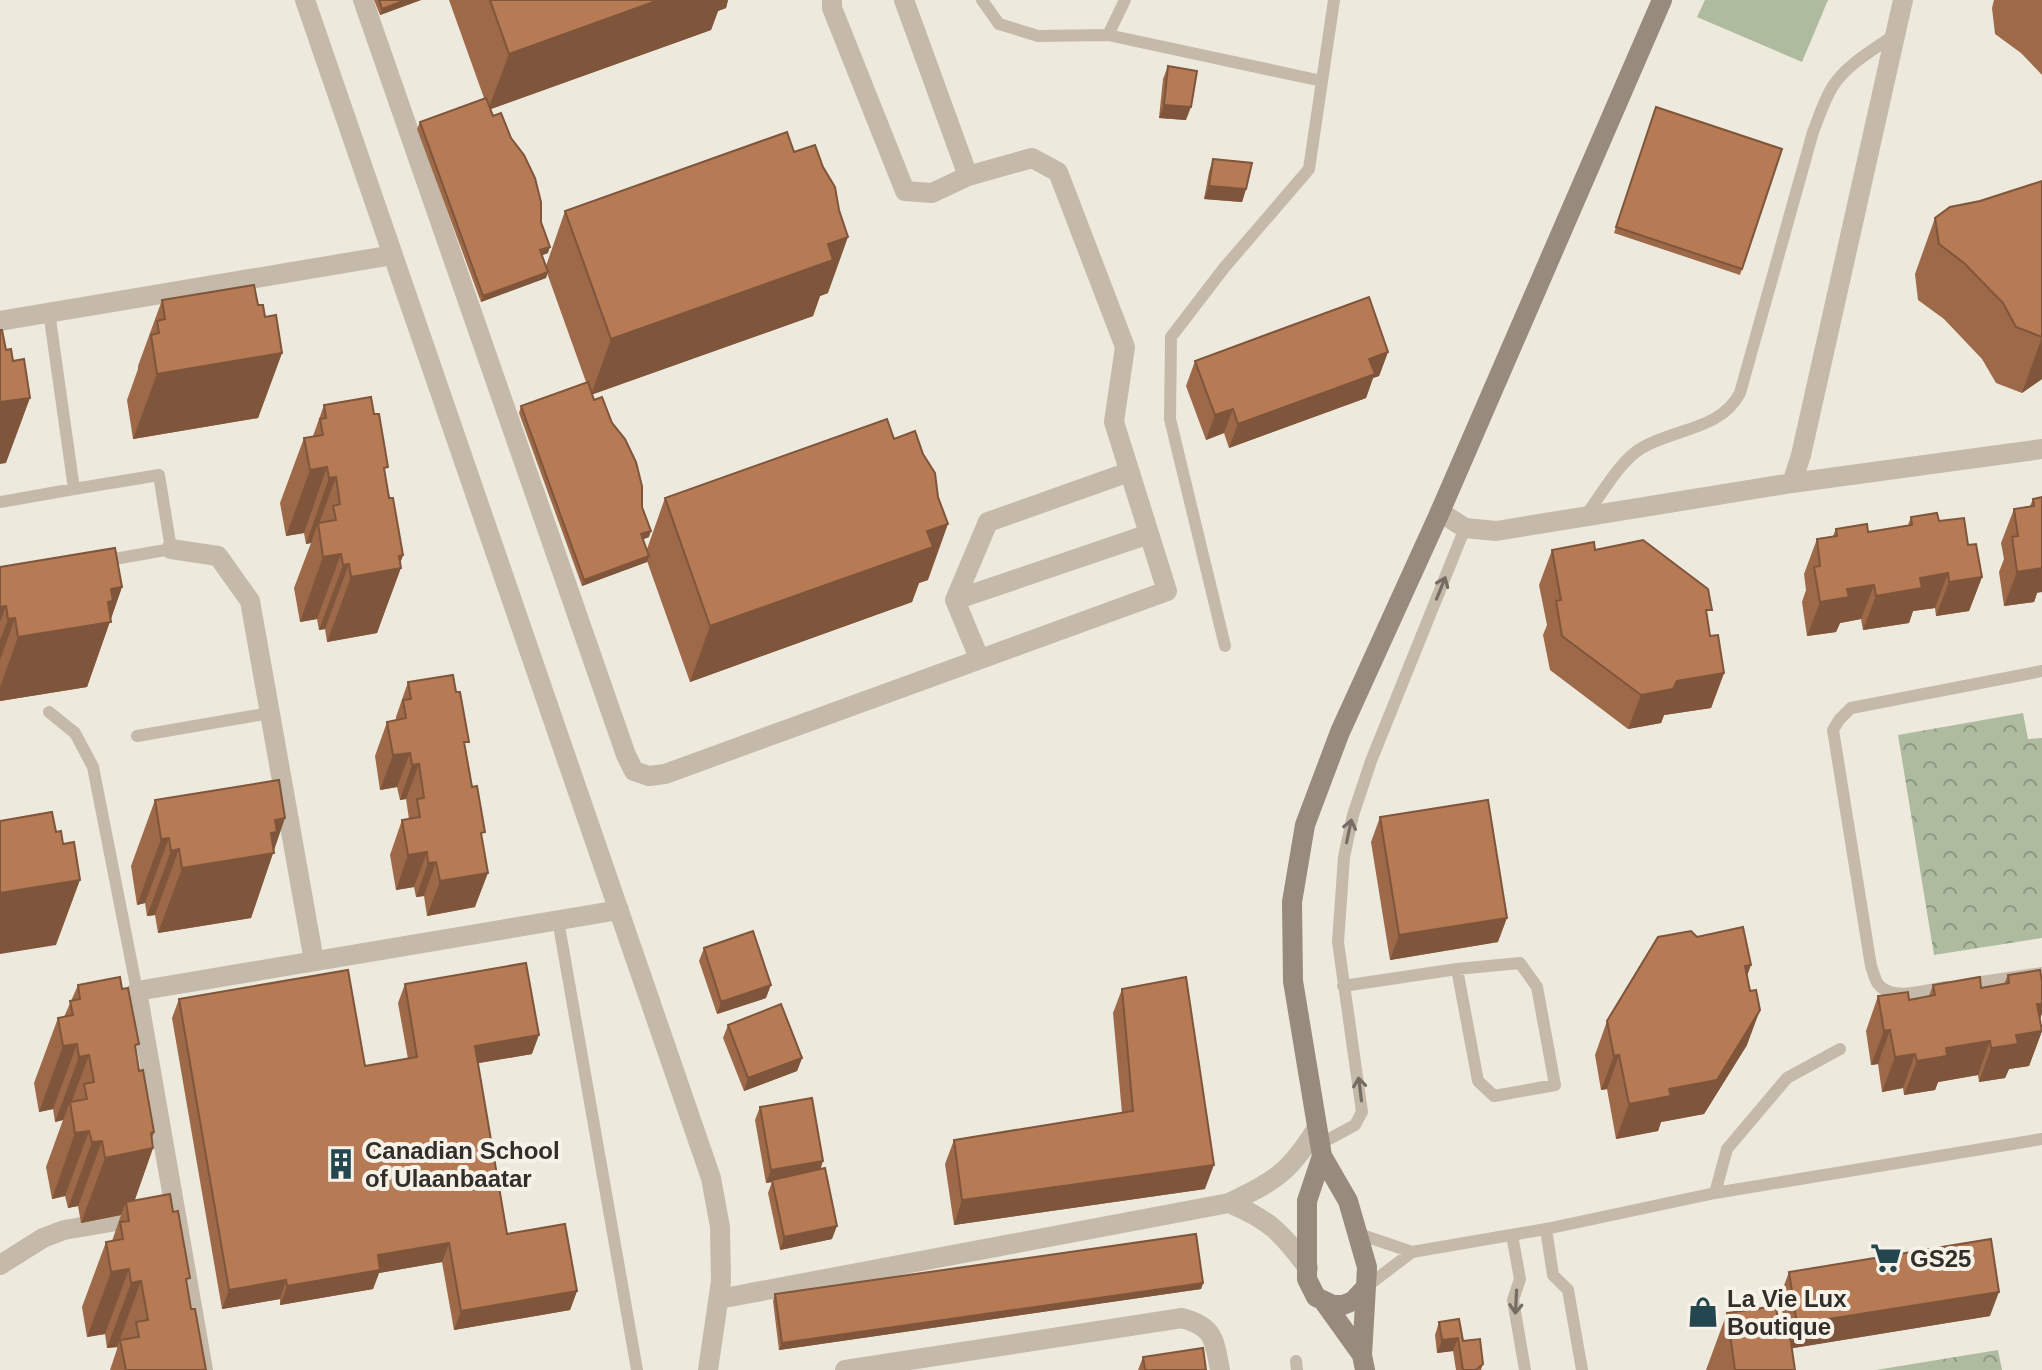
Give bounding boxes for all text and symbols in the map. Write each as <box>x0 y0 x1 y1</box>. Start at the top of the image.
one-way arrow <box>1434 576 1449 601</box>
one-way arrow <box>1342 819 1357 845</box>
one-way arrow <box>1352 1077 1367 1102</box>
place label: Canadian School of Ulaanbaatar <box>365 1137 560 1192</box>
building icon: Canadian School of Ulaanbaatar <box>324 1147 358 1181</box>
supermarket icon: GS25 <box>1869 1241 1903 1275</box>
place label: GS25 <box>1910 1245 1971 1272</box>
place label: La Vie Lux Boutique <box>1727 1285 1847 1340</box>
one-way arrow <box>1508 1289 1523 1315</box>
shop icon: La Vie Lux Boutique <box>1686 1295 1720 1329</box>

